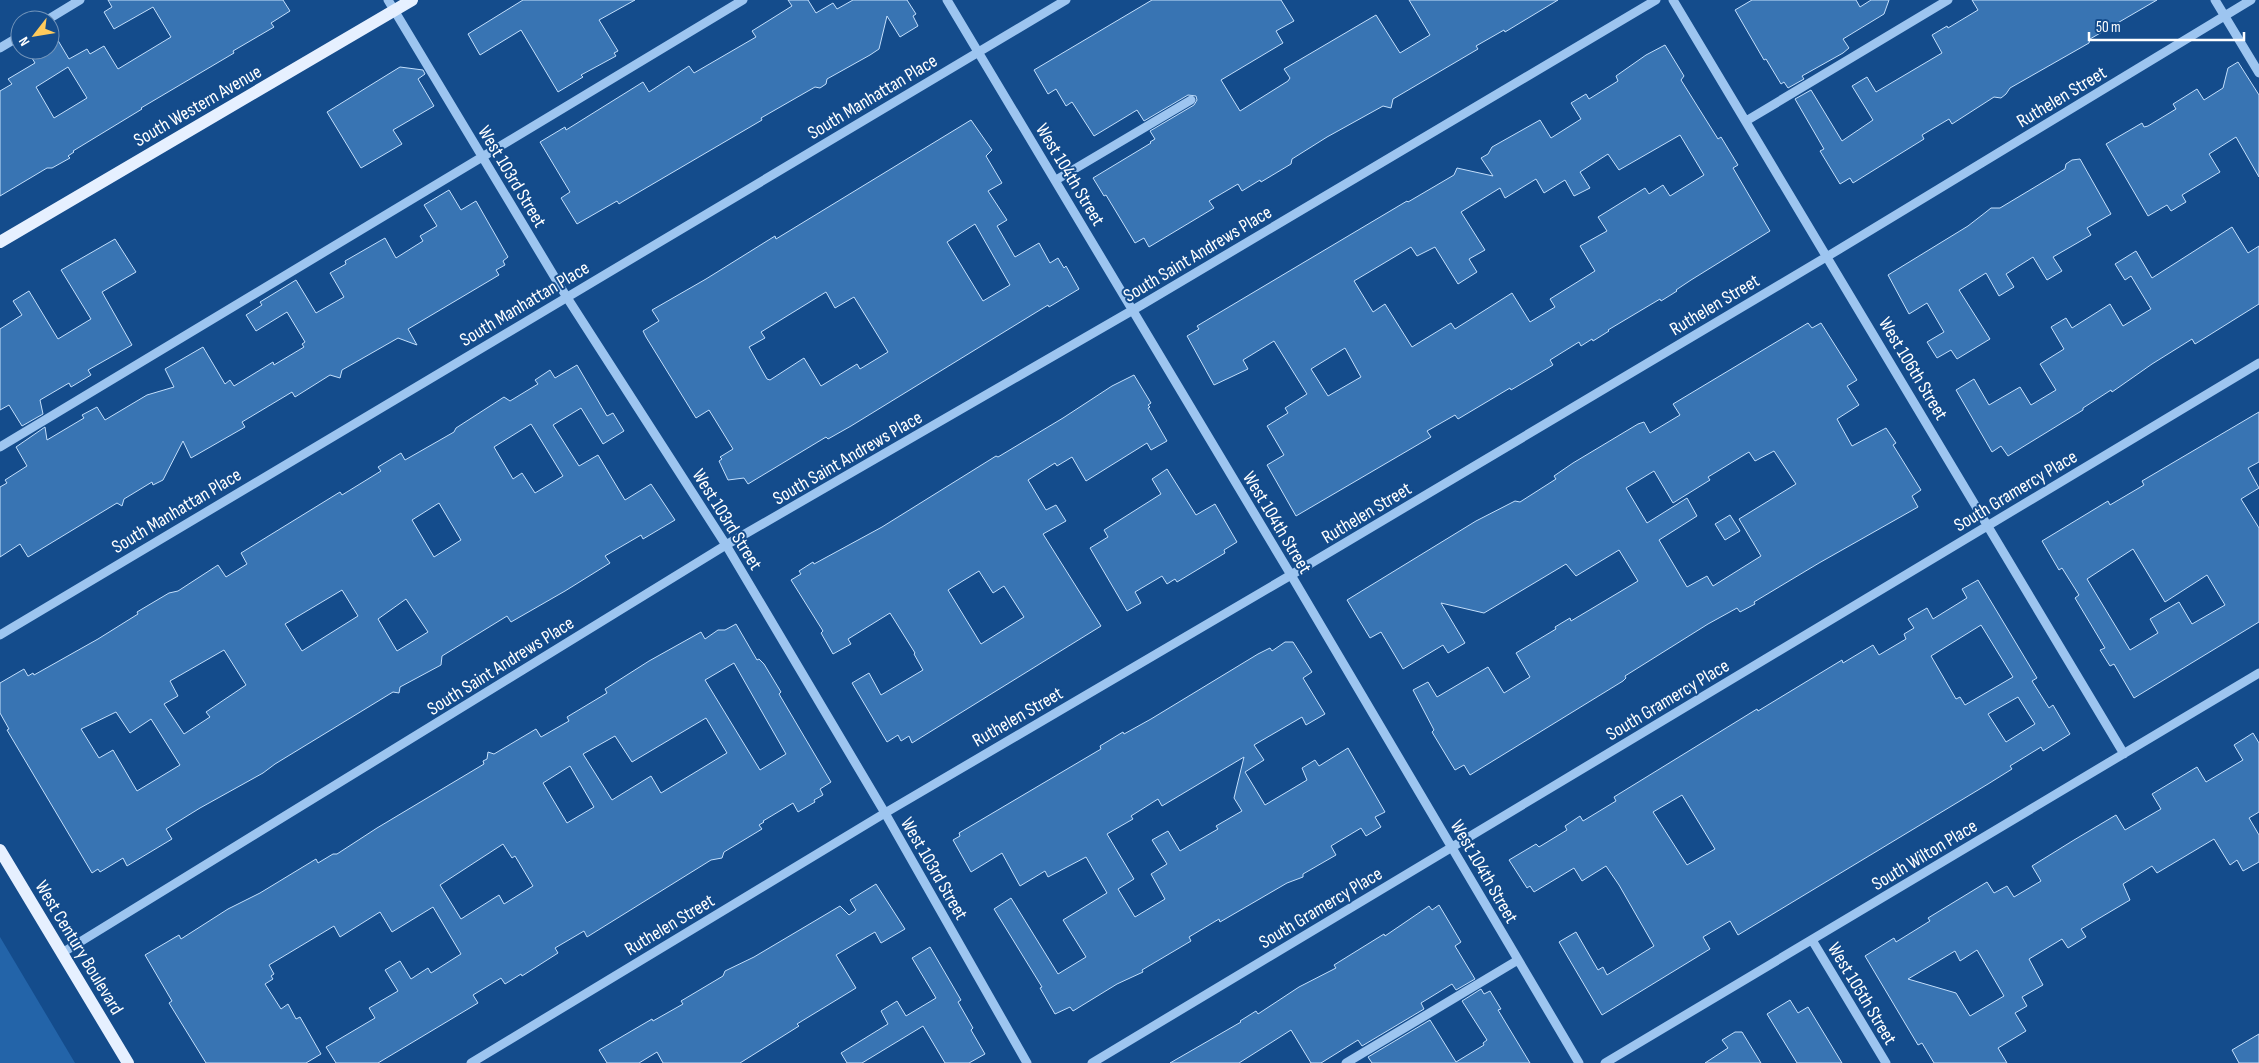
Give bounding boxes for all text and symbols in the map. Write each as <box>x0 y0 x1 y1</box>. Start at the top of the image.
north arrow <box>10 10 60 60</box>
scale bar <box>2089 10 2244 42</box>
text: 50 m <box>2096 18 2121 37</box>
text: N <box>15 34 33 49</box>
street label: South Manhattan Place <box>804 50 942 145</box>
street label: South Western Avenue <box>130 60 266 152</box>
street label: Ruthelen Street <box>2013 61 2111 133</box>
street label: West 104th Street <box>1030 119 1109 230</box>
street label: West 103rd Street <box>472 122 551 232</box>
street label: South Saint Andrews Place <box>1120 201 1276 308</box>
street label: South Manhattan Place <box>456 257 594 352</box>
street label: Ruthelen Street <box>1666 269 1764 341</box>
street label: West 106th Street <box>1873 313 1952 425</box>
street label: South Saint Andrews Place <box>769 406 927 510</box>
street label: South Gramercy Place <box>1950 445 2082 537</box>
street label: South Manhattan Place <box>108 464 246 559</box>
street label: West 103rd Street <box>687 465 767 575</box>
street label: West 104th Street <box>1237 467 1316 578</box>
street label: Ruthelen Street <box>1318 477 1416 549</box>
street label: South Saint Andrews Place <box>423 612 578 721</box>
street label: South Gramercy Place <box>1602 654 1734 746</box>
street label: Ruthelen Street <box>968 682 1067 752</box>
street label: West 103rd Street <box>895 813 972 924</box>
street label: South Wilton Place <box>1868 815 1982 896</box>
street label: West 104th Street <box>1445 816 1523 928</box>
street label: South Gramercy Place <box>1255 862 1387 954</box>
street label: West Century Boulevard <box>30 876 128 1019</box>
street label: Ruthelen Street <box>621 889 719 961</box>
street label: West 105th Street <box>1822 939 1901 1049</box>

